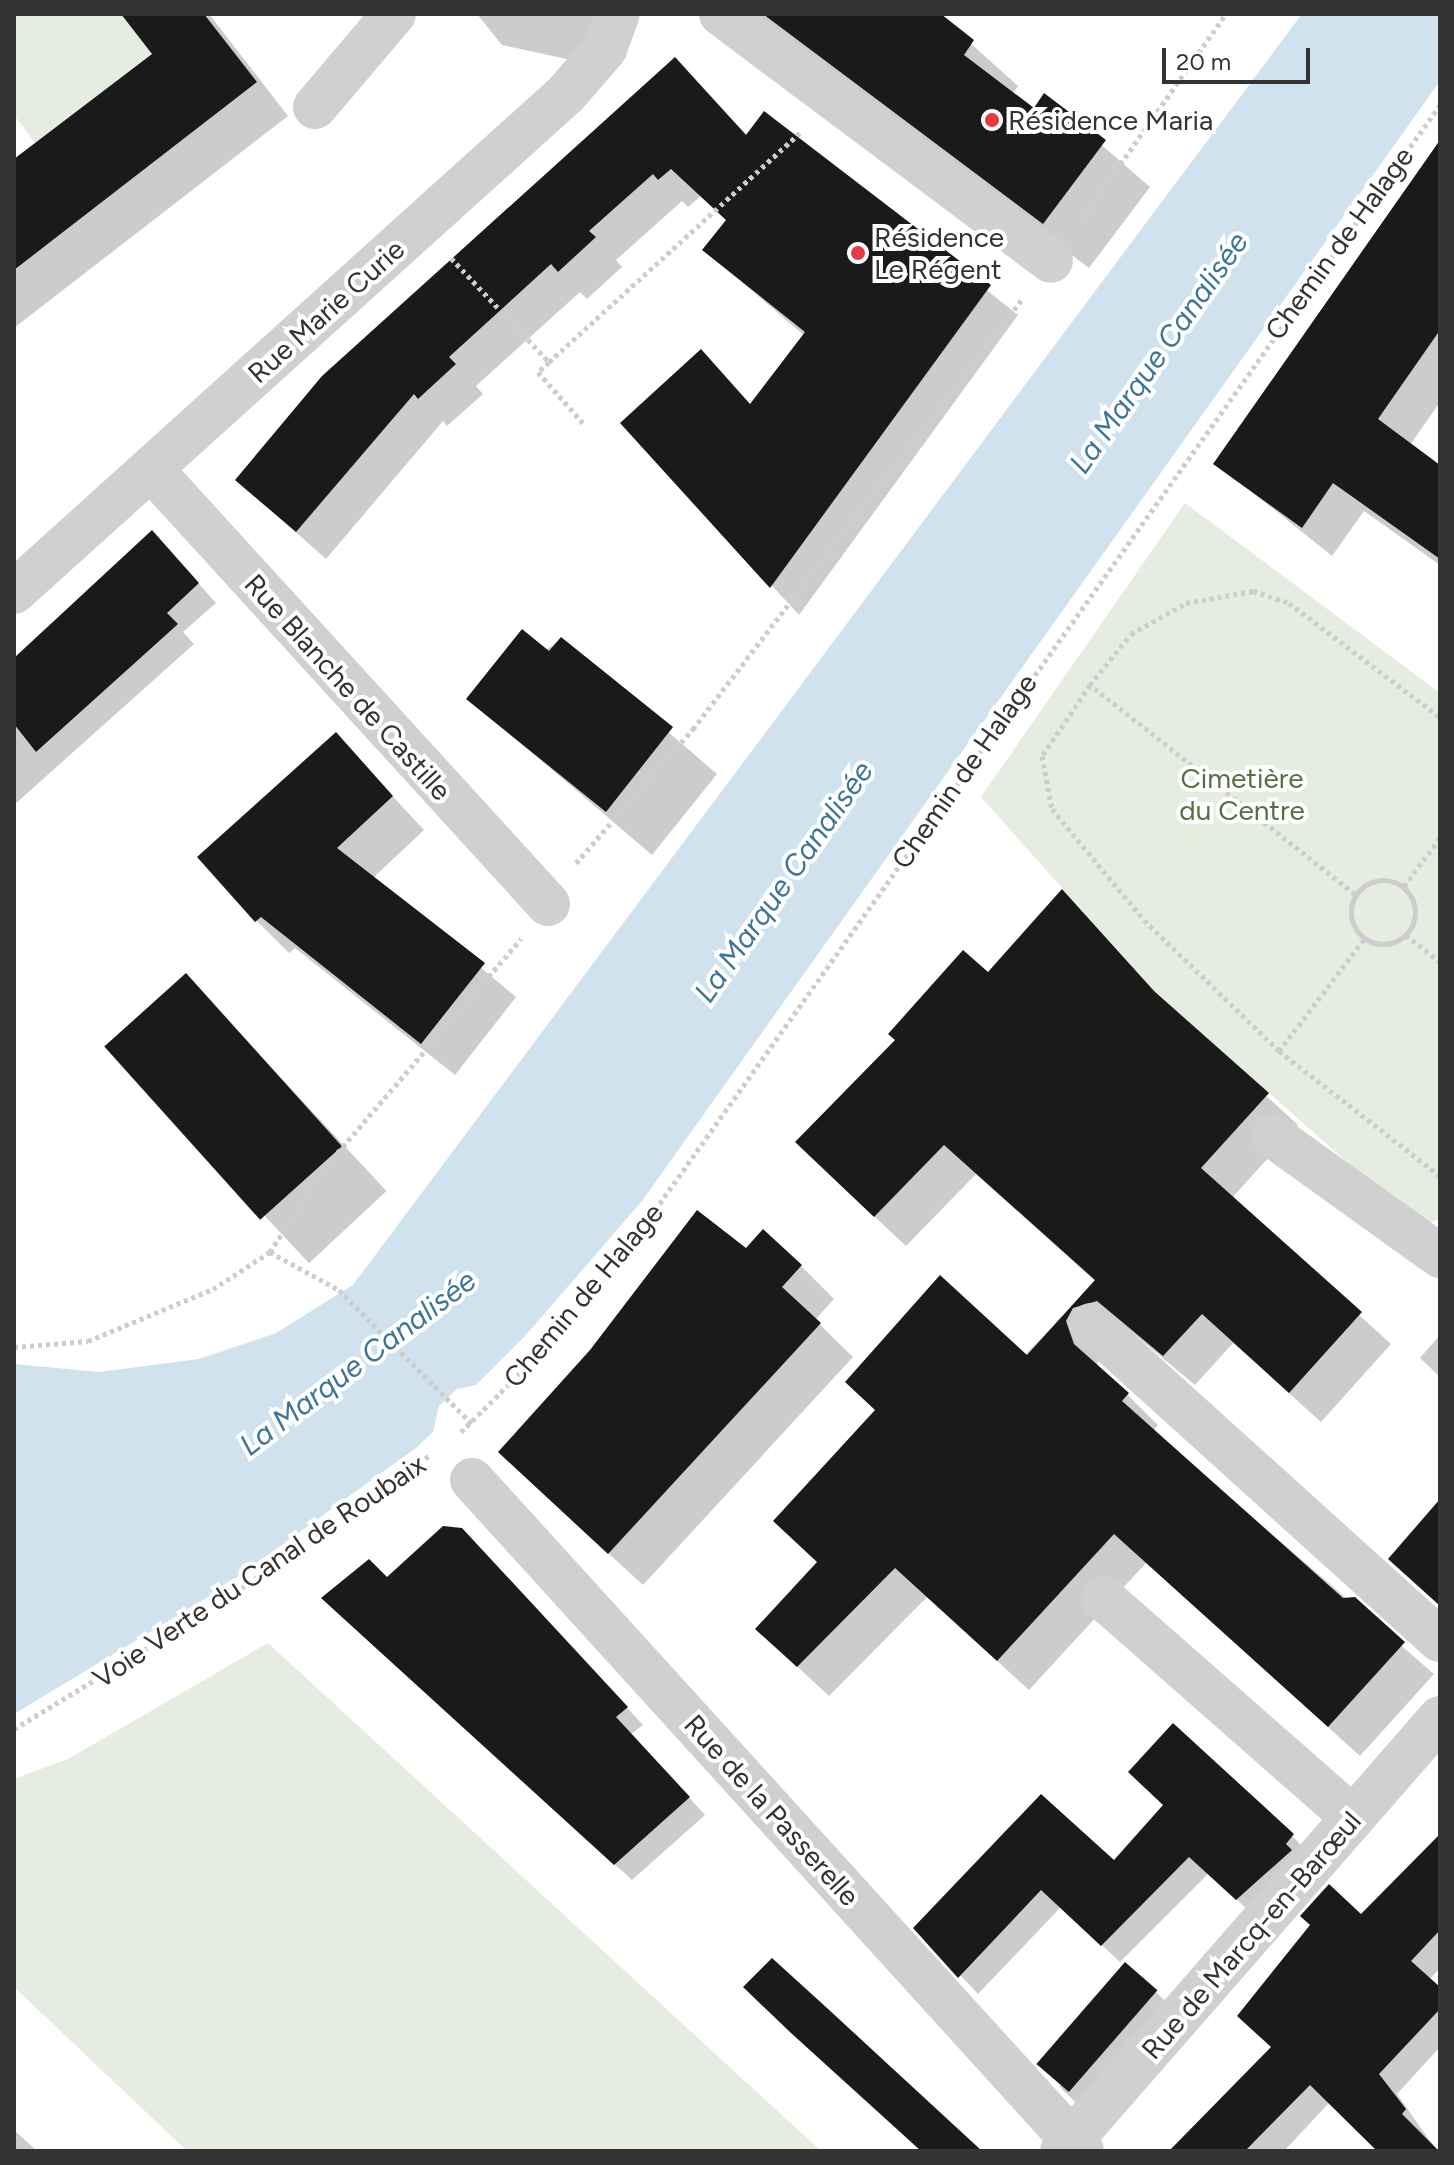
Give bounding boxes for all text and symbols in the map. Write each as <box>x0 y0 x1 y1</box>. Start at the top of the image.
scale bar <box>1166 32 1314 82</box>
text: 20 m <box>1176 47 1231 76</box>
place label: Résidence Maria <box>1008 103 1213 137</box>
marker: Résidence Maria <box>983 111 1001 129</box>
street label: Chemin de Halage <box>1258 140 1420 346</box>
place label: Résidence Le Régent <box>874 220 1004 286</box>
water label: La Marque Canalisée <box>1062 225 1256 481</box>
street label: Rue Marie Curie <box>241 232 411 390</box>
marker: Résidence Le Régent <box>849 244 867 262</box>
street label: Rue Blanche de Castille <box>238 567 458 807</box>
street label: Chemin de Halage <box>884 667 1044 875</box>
water label: La Marque Canalisée <box>687 754 881 1010</box>
park label: Cimetière du Centre <box>1179 761 1305 827</box>
street label: Chemin de Halage <box>496 1196 670 1394</box>
water label: La Marque Canalisée <box>233 1262 483 1464</box>
street label: Voie Verte du Canal de Roubaix <box>86 1447 432 1695</box>
street label: Rue de la Passerelle <box>677 1708 867 1912</box>
street label: Rue de Marcq-en-Barœul <box>1134 1804 1368 2066</box>

